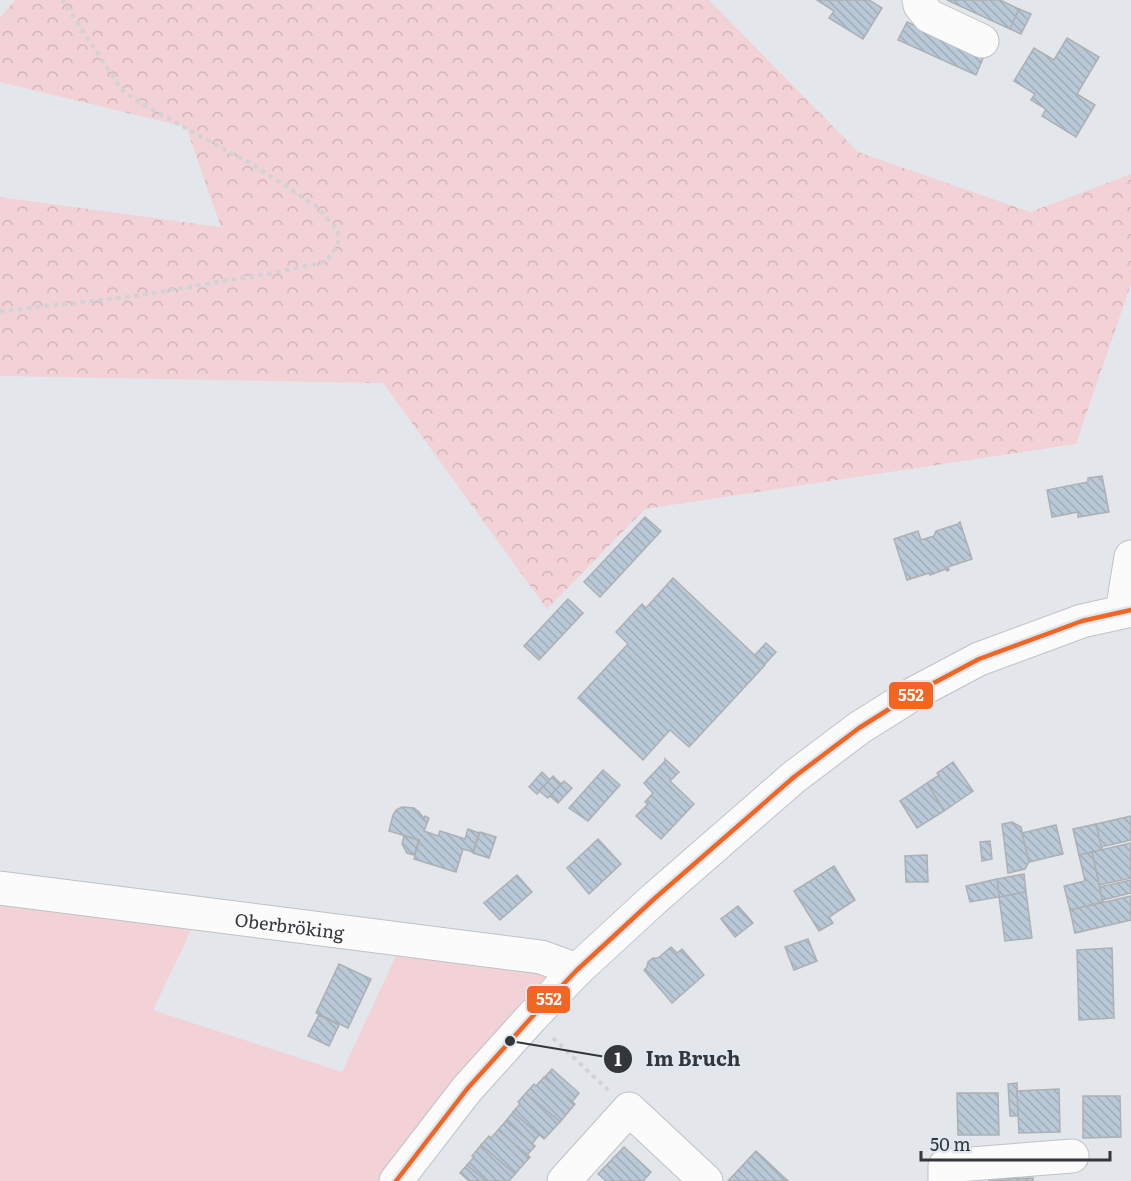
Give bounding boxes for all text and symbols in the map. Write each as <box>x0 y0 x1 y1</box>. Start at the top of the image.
line badge: 552 <box>888 681 934 710</box>
text: 552 <box>898 682 924 706</box>
street label: Oberbröking <box>233 905 347 945</box>
line badge: 552 <box>526 985 571 1014</box>
text: 552 <box>536 986 562 1010</box>
callout: Im Bruch <box>603 1040 752 1078</box>
text: Im Bruch <box>646 1042 741 1072</box>
text: 1 <box>614 1045 622 1072</box>
scale bar <box>921 1124 1110 1162</box>
text: 50 m <box>930 1130 971 1157</box>

